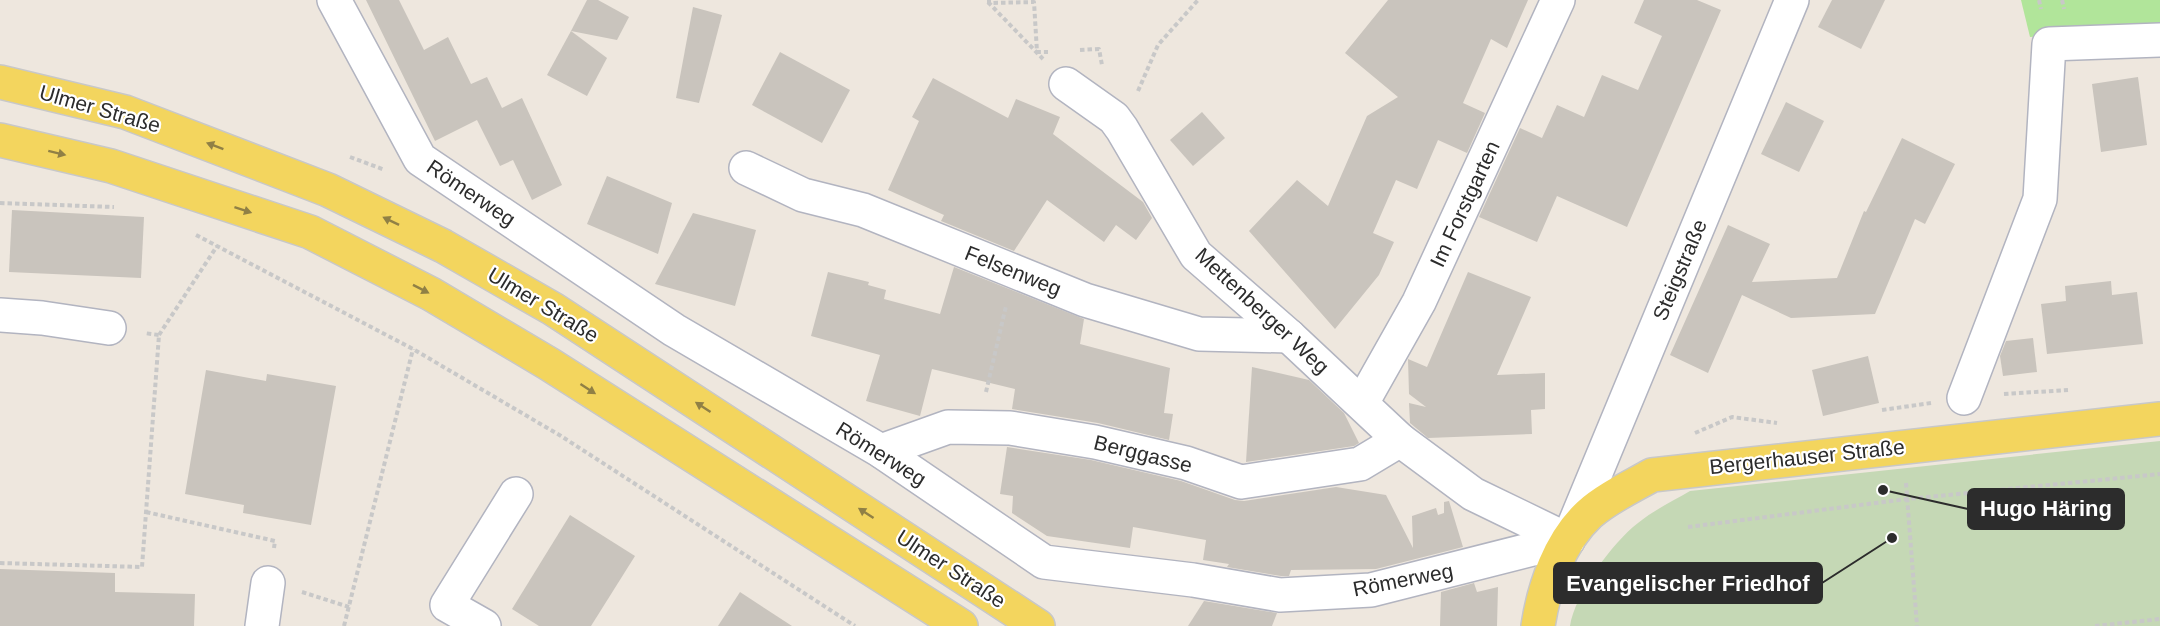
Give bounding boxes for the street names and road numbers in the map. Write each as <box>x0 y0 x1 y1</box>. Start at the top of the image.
street label: Ulmer Straße <box>37 80 163 137</box>
street label: Im Forstgarten <box>1425 137 1504 271</box>
street label: Römerweg <box>423 155 520 231</box>
street label: Steigstraße <box>1648 216 1711 324</box>
street label: Felsenweg <box>962 241 1065 300</box>
street label: Mettenberger Weg <box>1191 243 1334 378</box>
street label: Ulmer Straße <box>484 263 603 347</box>
street label: Römerweg <box>832 417 930 490</box>
street label: Berggasse <box>1092 430 1195 477</box>
street label: Bergerhauser Straße <box>1708 435 1906 478</box>
street label: Ulmer Straße <box>893 525 1010 612</box>
street label: Römerweg <box>1351 559 1455 600</box>

